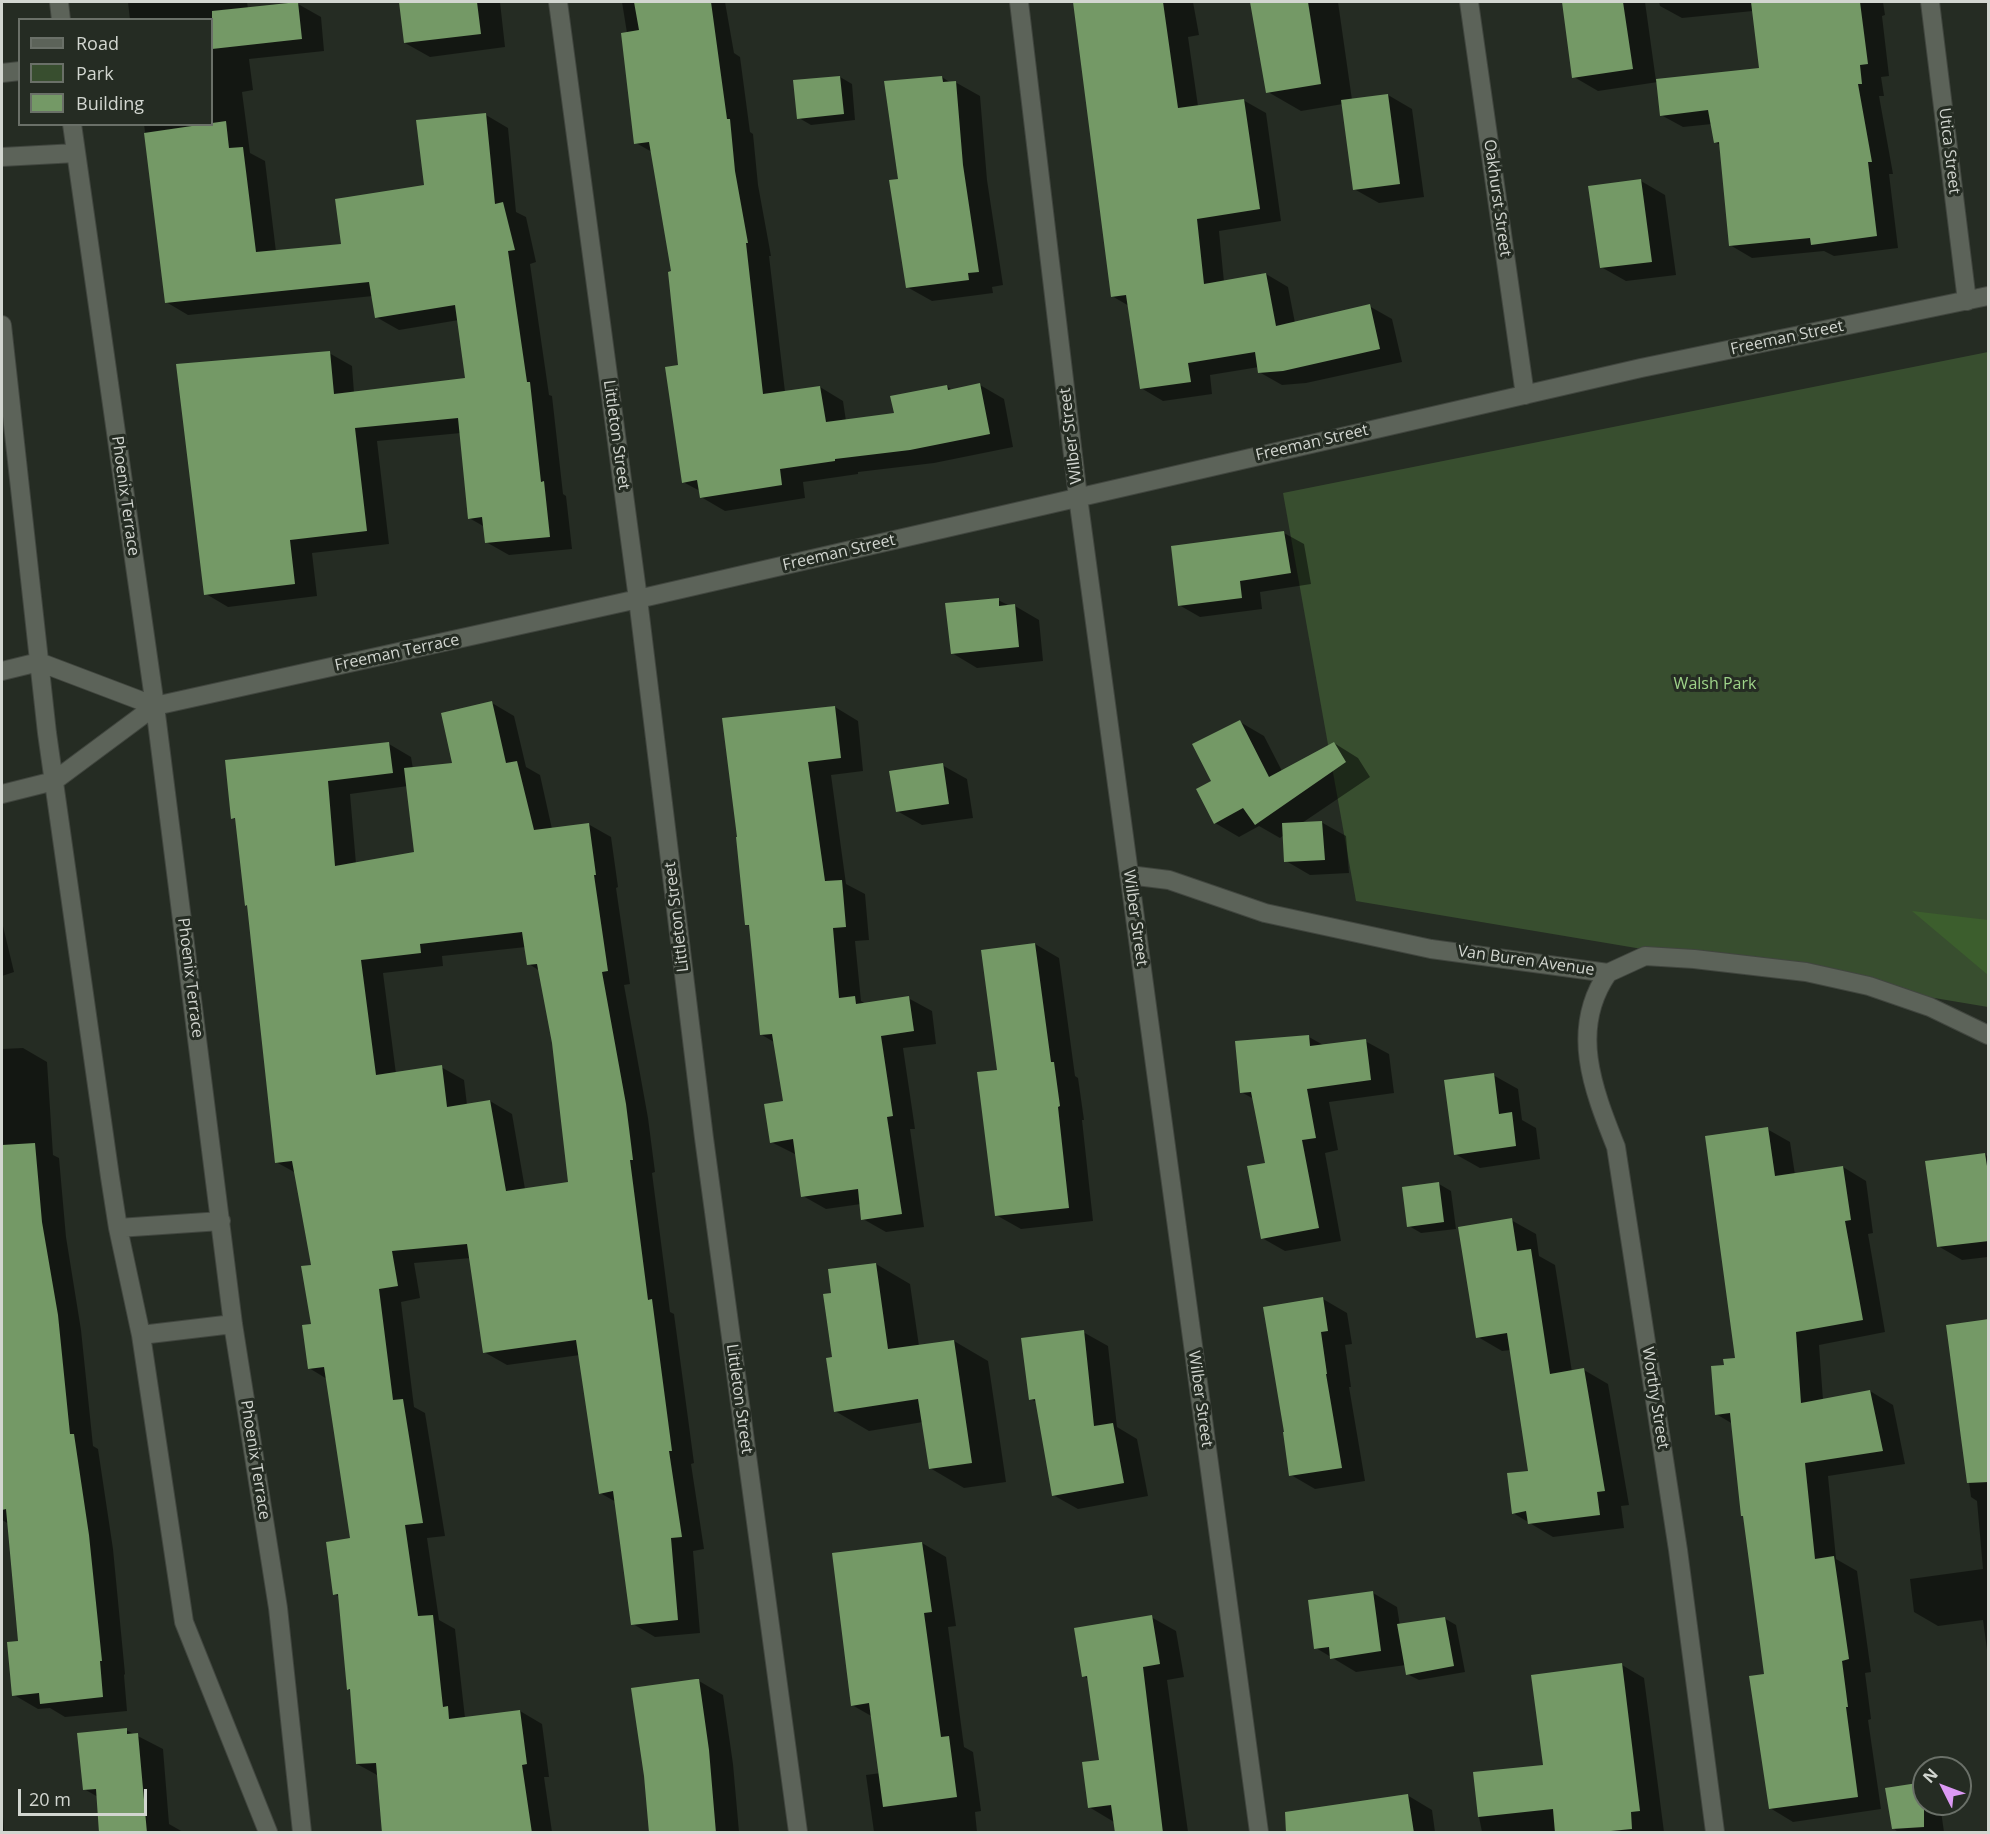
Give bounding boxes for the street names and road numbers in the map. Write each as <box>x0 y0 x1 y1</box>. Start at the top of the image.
street label: Utica Street <box>1934 107 1964 195</box>
street label: Oakhurst Street <box>1479 138 1515 258</box>
street label: Freeman Street <box>1729 317 1845 359</box>
street label: Littleton Street <box>599 379 633 491</box>
street label: Wilber Street <box>1056 387 1086 485</box>
street label: Freeman Street <box>1254 421 1370 465</box>
street label: Phoenix Terrace <box>107 435 143 557</box>
street label: Freeman Street <box>781 531 897 575</box>
street label: Freeman Terrace <box>333 630 461 676</box>
street label: Littleton Street <box>661 861 693 973</box>
street label: Wilber Street <box>1119 869 1151 967</box>
street label: Phoenix Terrace <box>173 917 207 1039</box>
street label: Van Buren Avenue <box>1456 942 1596 980</box>
street label: Littleton Street <box>722 1343 756 1455</box>
street label: Worthy Street <box>1637 1345 1673 1451</box>
street label: Wilber Street <box>1184 1350 1216 1448</box>
street label: Phoenix Terrace <box>236 1399 274 1521</box>

